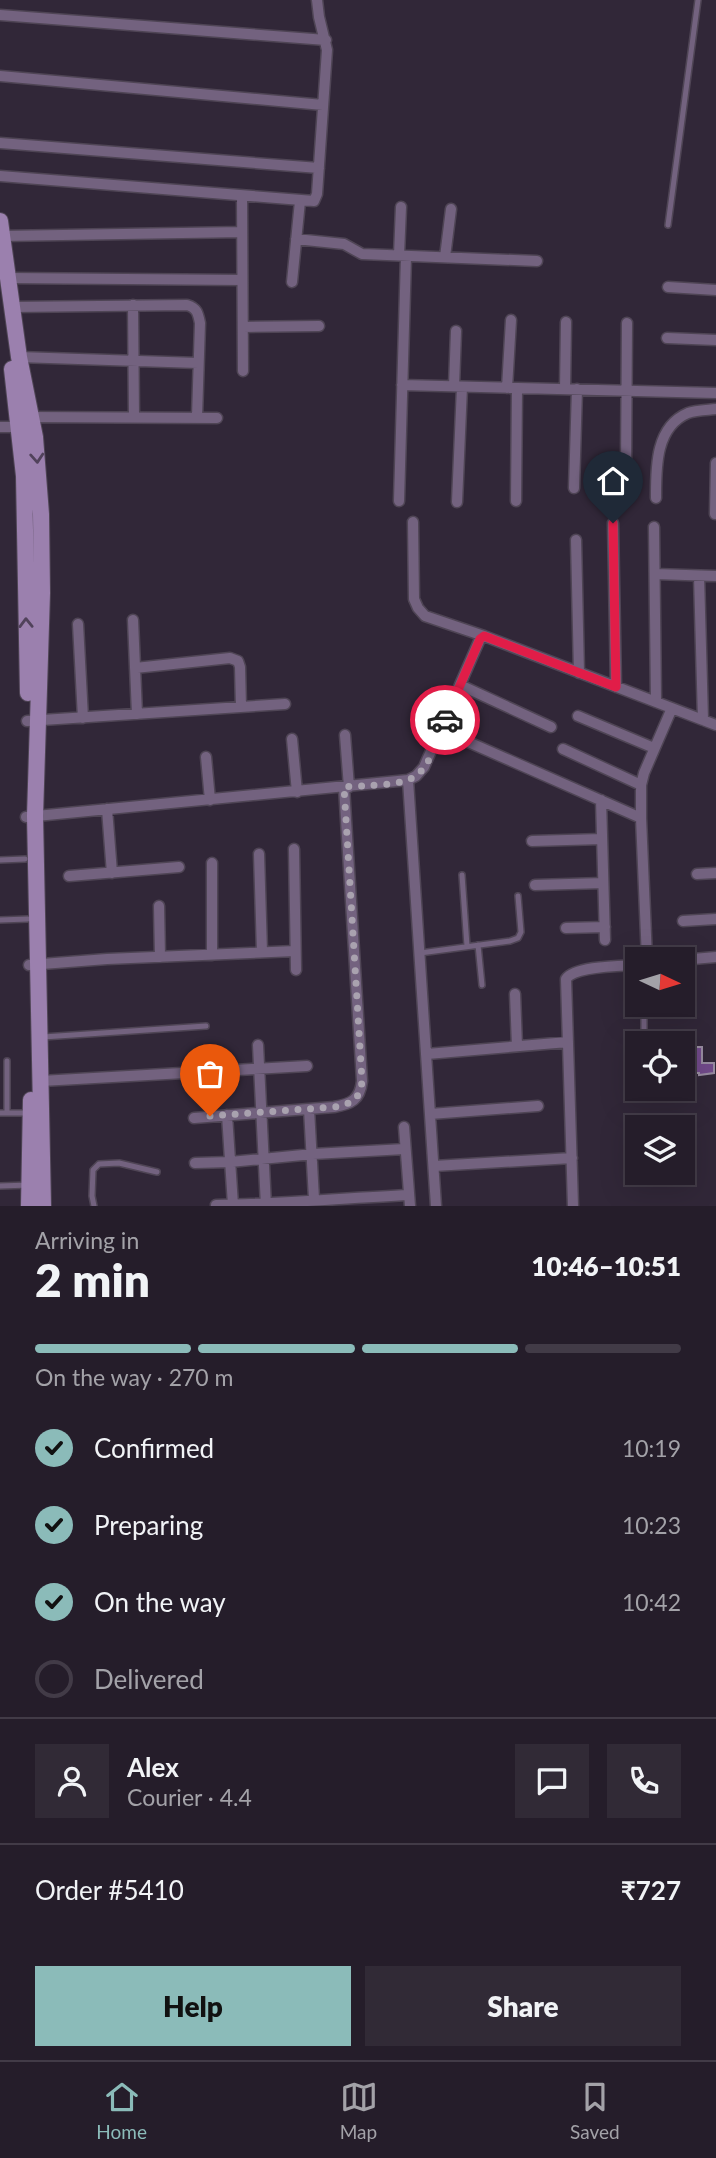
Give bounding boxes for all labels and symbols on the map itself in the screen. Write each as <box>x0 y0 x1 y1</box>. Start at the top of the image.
pin <box>583 451 643 523</box>
one-way arrow <box>29 453 44 464</box>
one-way arrow <box>19 618 34 629</box>
courier <box>410 685 480 755</box>
north arrow <box>625 947 695 1017</box>
pin <box>180 1044 240 1116</box>

